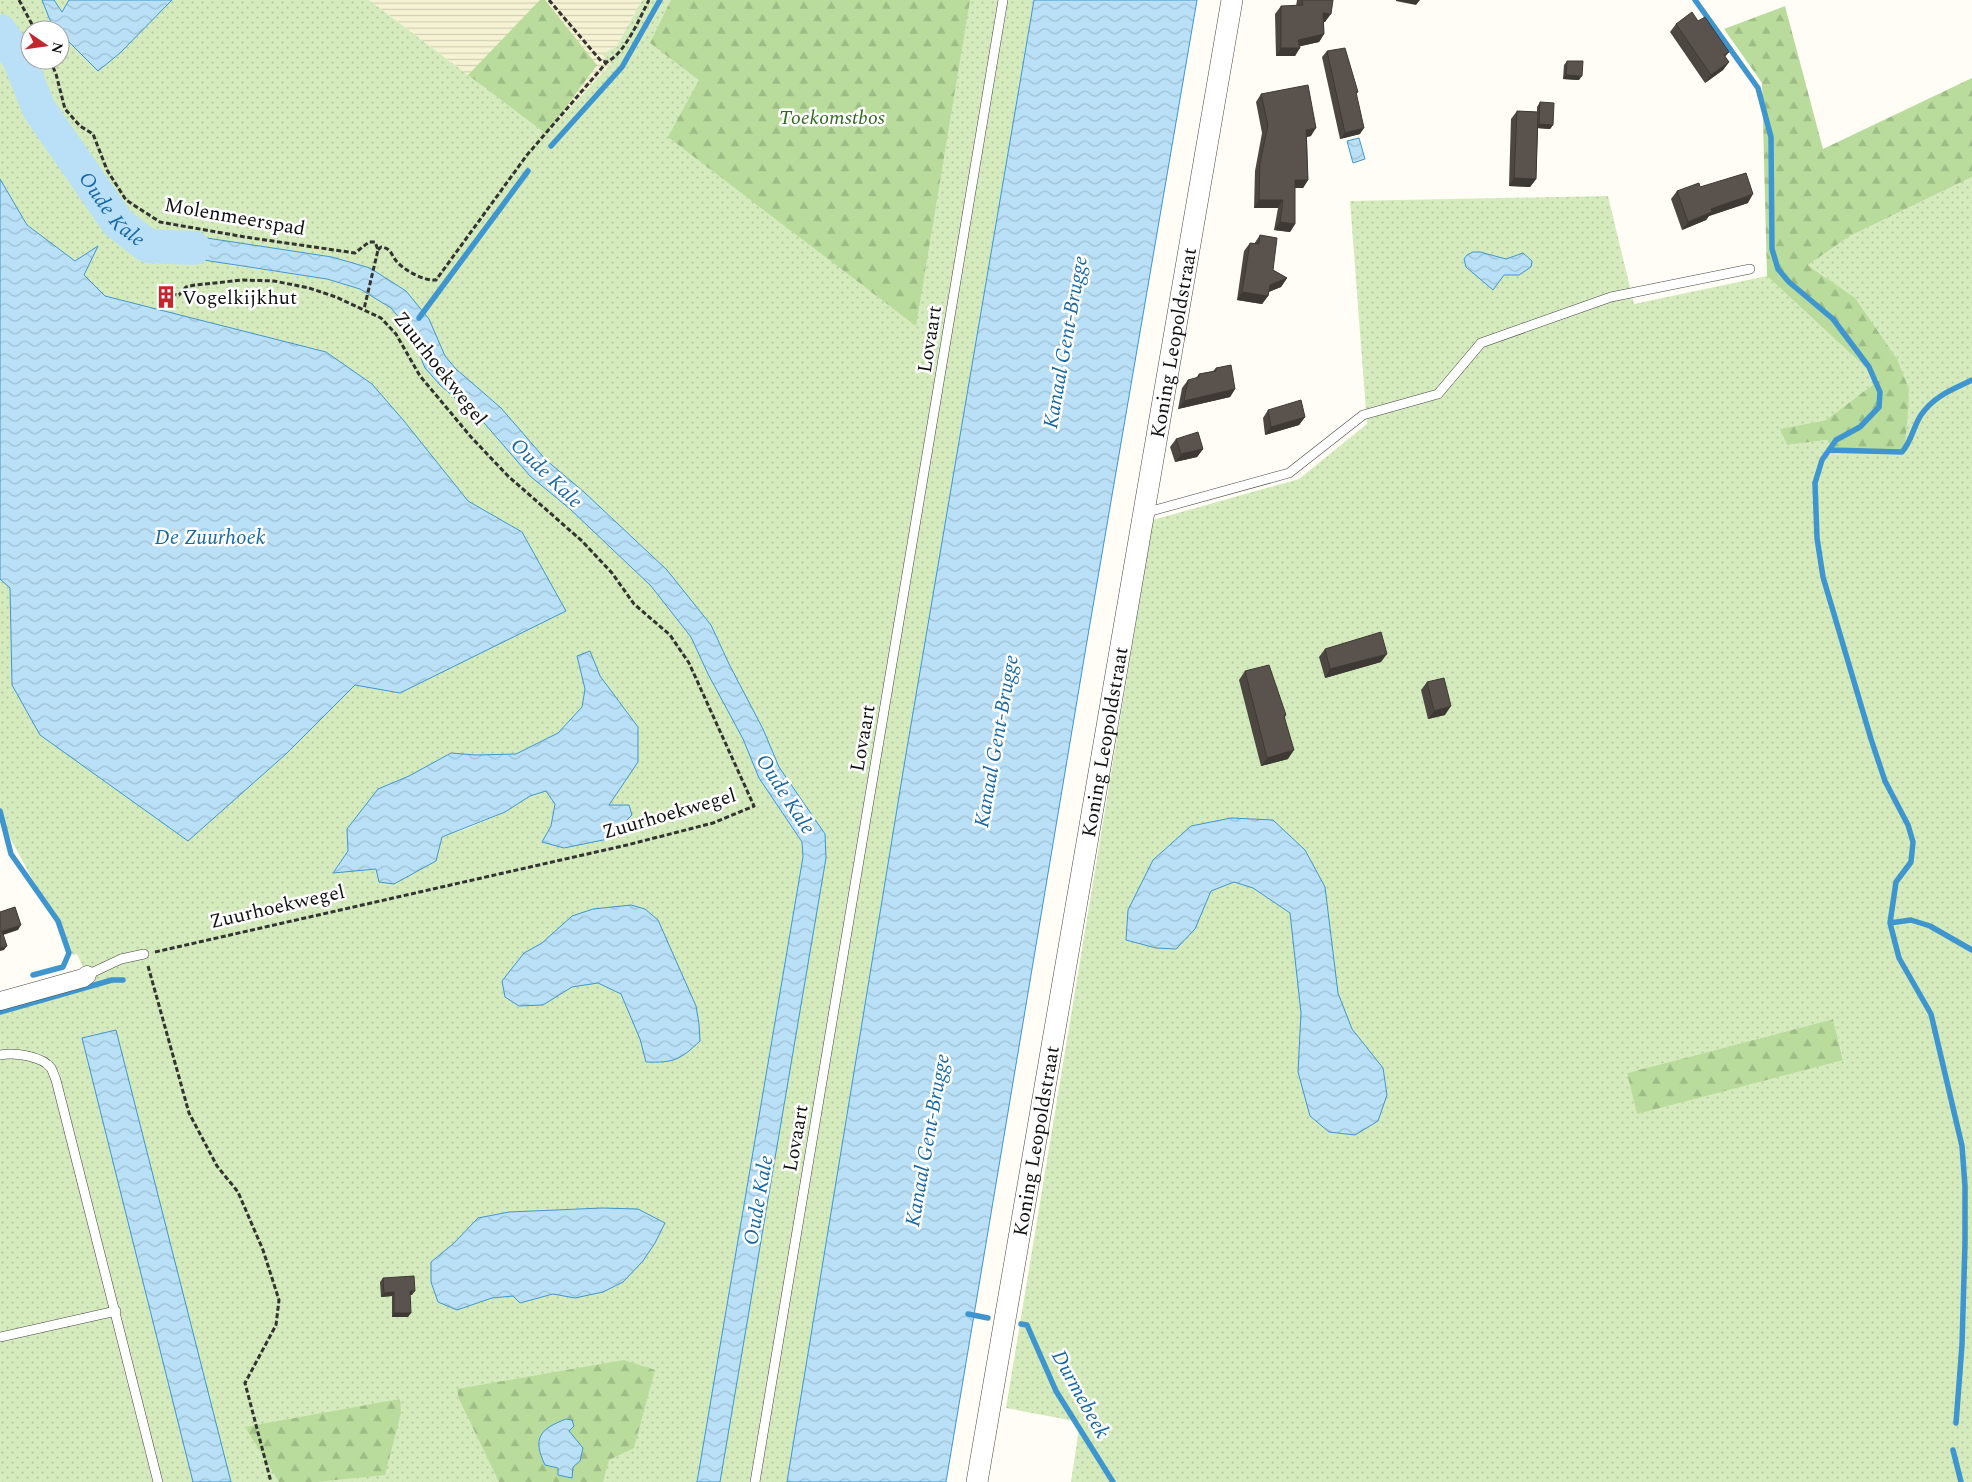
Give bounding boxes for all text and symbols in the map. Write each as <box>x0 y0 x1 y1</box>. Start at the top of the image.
north arrow <box>20 20 70 70</box>
text: N <box>46 40 69 56</box>
park label: Toekomstbos <box>779 103 885 133</box>
water label: Oude Kale <box>70 165 152 255</box>
street label: Molenmeerspad <box>162 190 308 244</box>
street label: Koning Leopoldstraat <box>1143 245 1205 441</box>
water label: Kanaal Gent-Brugge <box>1035 253 1097 431</box>
place label: Vogelkijkhut <box>182 283 297 313</box>
building icon: Vogelkijkhut <box>153 284 179 310</box>
street label: Lovaart <box>910 303 950 375</box>
street label: Zuurhoekwegel <box>386 305 494 432</box>
water label: Oude Kale <box>503 431 590 517</box>
water label: De Zuurhoek <box>154 522 266 554</box>
street label: Koning Leopoldstraat <box>1074 644 1136 840</box>
water label: Kanaal Gent-Brugge <box>966 652 1028 830</box>
street label: Lovaart <box>842 702 884 774</box>
water label: Oude Kale <box>747 748 823 841</box>
street label: Zuurhoekwegel <box>599 781 740 847</box>
street label: Zuurhoekwegel <box>207 877 348 937</box>
street label: Koning Leopoldstraat <box>1006 1043 1068 1239</box>
water label: Kanaal Gent-Brugge <box>897 1051 959 1229</box>
street label: Lovaart <box>775 1102 817 1174</box>
water label: Oude Kale <box>735 1153 783 1248</box>
water label: Durmebeek <box>1043 1344 1118 1445</box>

